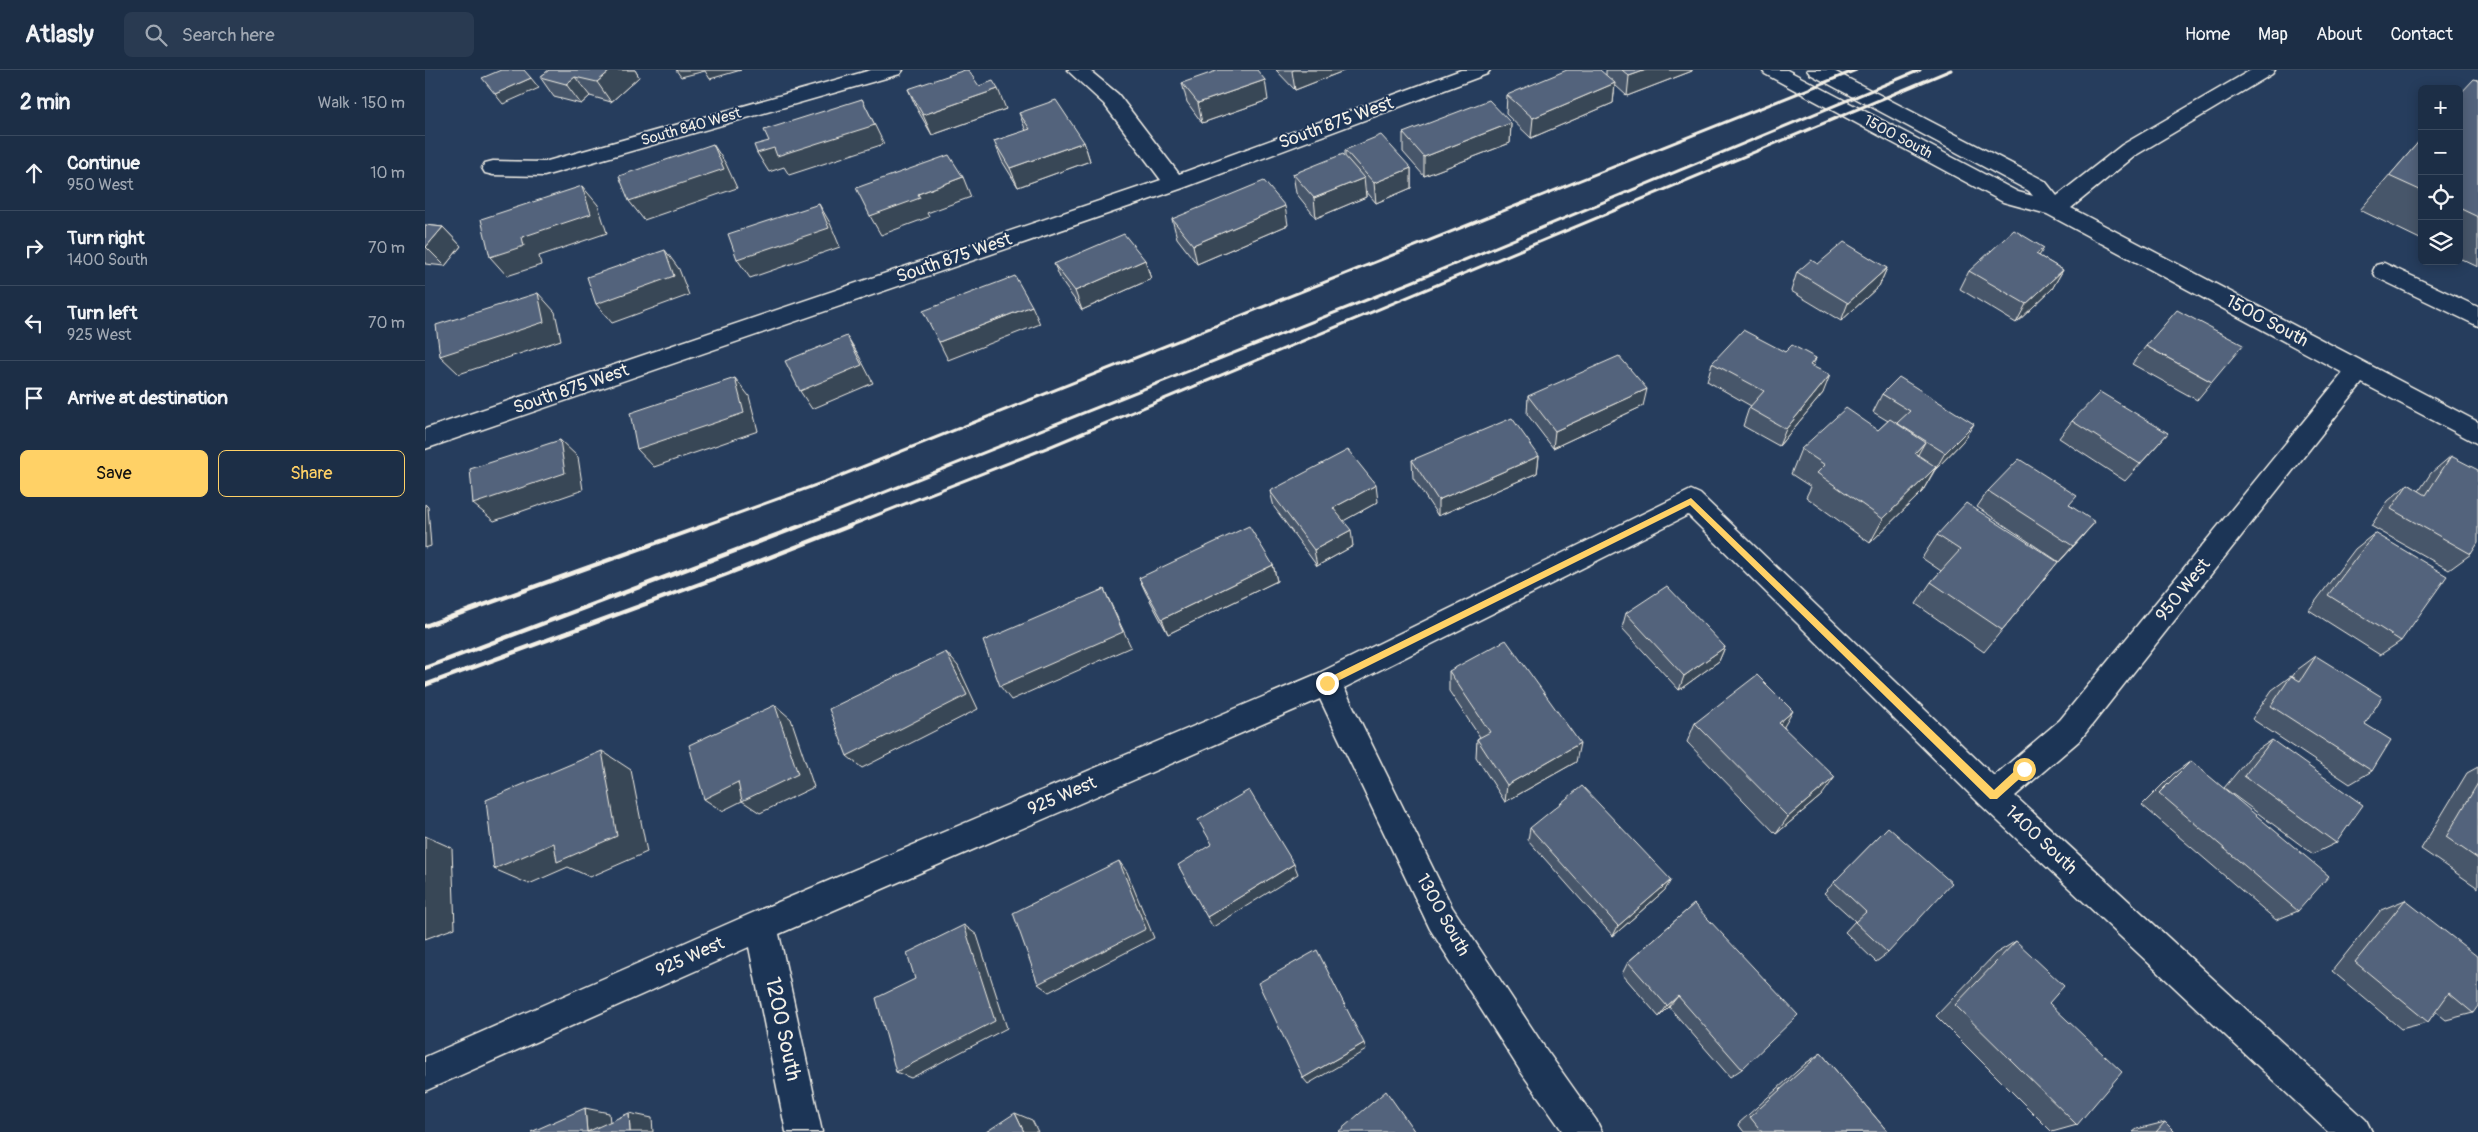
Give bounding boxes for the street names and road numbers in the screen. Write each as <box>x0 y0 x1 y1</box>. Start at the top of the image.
street label: South 875 West <box>1275 91 1397 154</box>
street label: South 840 West <box>639 103 744 150</box>
street label: 1500 South <box>1860 111 1936 163</box>
street label: South 875 West <box>893 227 1015 289</box>
street label: 1500 South <box>2222 290 2312 352</box>
street label: South 875 West <box>510 358 632 420</box>
street label: 950 West <box>2151 553 2216 626</box>
street label: 925 West <box>1024 771 1101 821</box>
street label: 1400 South <box>2000 801 2082 879</box>
street label: 1300 South <box>1411 870 1475 960</box>
street label: 925 West <box>652 931 728 982</box>
street label: 1200 South <box>759 975 807 1083</box>

